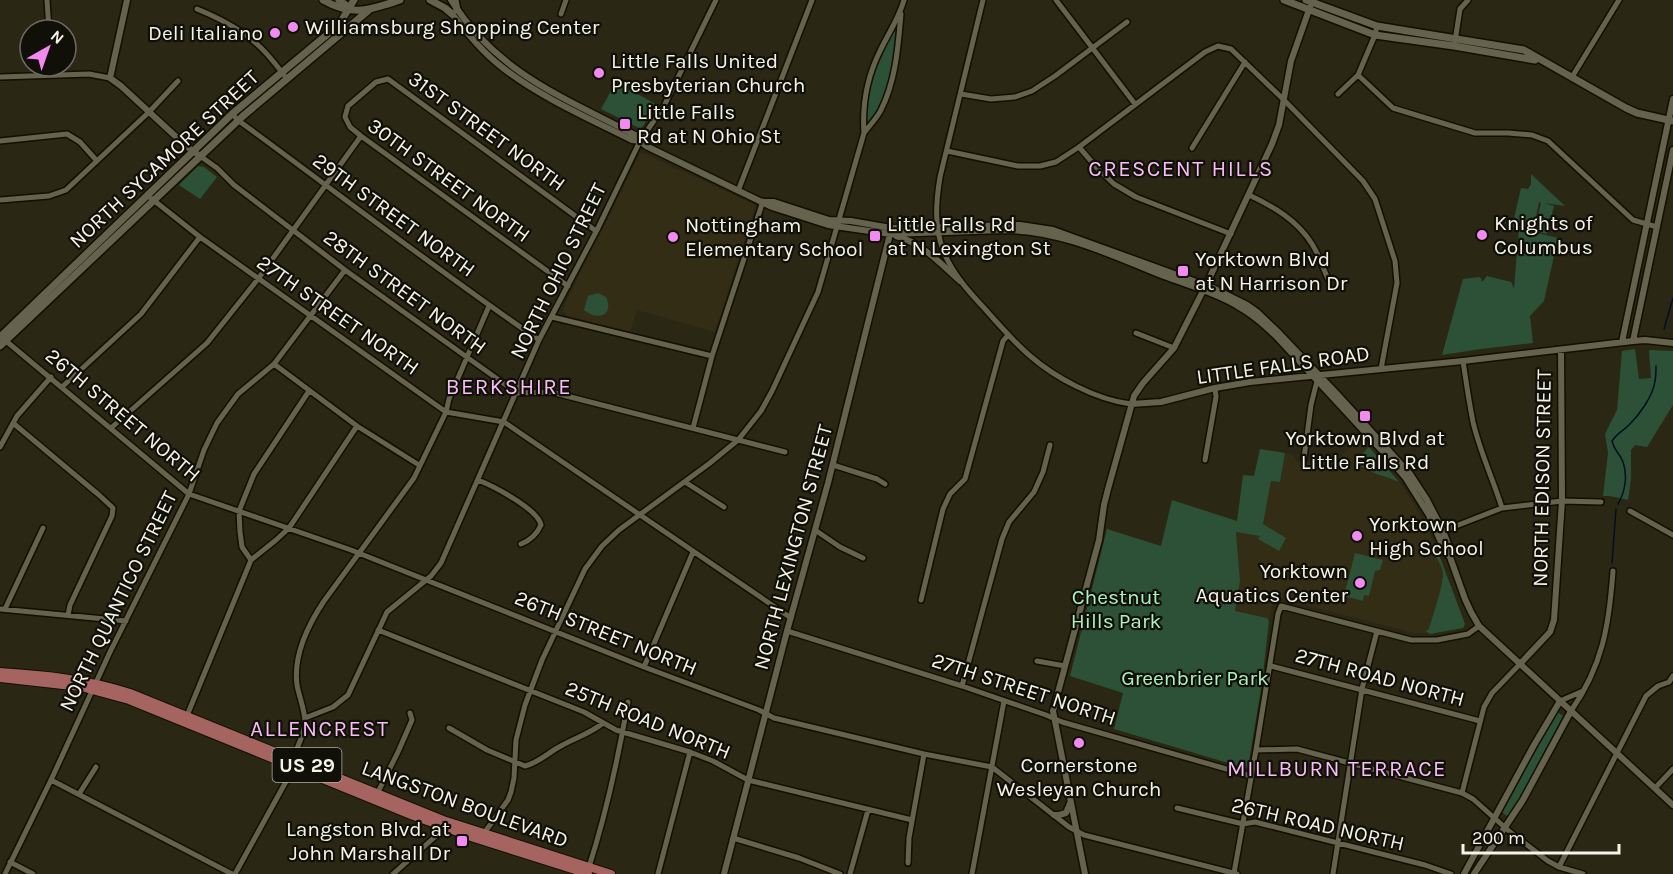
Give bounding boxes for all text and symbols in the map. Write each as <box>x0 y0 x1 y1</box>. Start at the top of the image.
place label: Williamsburg Shopping Center <box>305 15 600 39</box>
north arrow <box>18 18 78 78</box>
marker: Williamsburg Shopping Center <box>286 20 300 34</box>
place label: Deli Italiano <box>148 21 263 45</box>
text: N <box>47 26 68 48</box>
marker: Deli Italiano <box>268 26 282 40</box>
place label: Little Falls United Presbyterian Church <box>611 49 805 97</box>
street label: NORTH SYCAMORE STREET <box>64 65 264 253</box>
street label: 31ST STREET NORTH <box>404 66 570 196</box>
marker: Little Falls United Presbyterian Church <box>592 66 606 80</box>
place label: Little Falls Rd at N Ohio St <box>637 100 781 148</box>
street label: 30TH STREET NORTH <box>363 113 535 247</box>
marker: Little Falls Rd at N Ohio St <box>618 117 632 131</box>
street label: 29TH STREET NORTH <box>308 148 480 282</box>
district label: CRESCENT HILLS <box>1088 156 1274 182</box>
street label: NORTH OHIO STREET <box>505 179 611 363</box>
place label: Knights of Columbus <box>1494 211 1594 259</box>
place label: Little Falls Rd at N Lexington St <box>887 212 1051 260</box>
place label: Nottingham Elementary School <box>685 213 863 261</box>
street label: 28TH STREET NORTH <box>319 225 491 359</box>
marker: Knights of Columbus <box>1475 228 1489 242</box>
marker: Little Falls Rd at N Lexington St <box>868 229 882 243</box>
marker: Nottingham Elementary School <box>666 230 680 244</box>
place label: Yorktown Blvd at N Harrison Dr <box>1195 247 1348 295</box>
street label: 27TH STREET NORTH <box>252 250 424 380</box>
marker: Yorktown Blvd at N Harrison Dr <box>1176 264 1190 278</box>
street label: LITTLE FALLS ROAD <box>1195 341 1371 389</box>
street label: 26TH STREET NORTH <box>41 343 205 487</box>
street label: NORTH EDISON STREET <box>1528 369 1556 587</box>
district label: BERKSHIRE <box>446 374 572 400</box>
marker: Yorktown Blvd at Little Falls Rd <box>1358 409 1372 423</box>
street label: NORTH LEXINGTON STREET <box>749 421 837 672</box>
place label: Yorktown Blvd at Little Falls Rd <box>1285 426 1445 474</box>
street label: NORTH QUANTICO STREET <box>54 486 182 715</box>
place label: Yorktown High School <box>1369 512 1484 560</box>
marker: Yorktown High School <box>1350 529 1364 543</box>
place label: Yorktown Aquatics Center <box>1196 559 1348 607</box>
marker: Yorktown Aquatics Center <box>1353 576 1367 590</box>
street label: 26TH STREET NORTH <box>511 585 701 681</box>
park label: Chestnut Hills Park <box>1071 585 1162 633</box>
street label: 27TH ROAD NORTH <box>1293 643 1467 711</box>
street label: 27TH STREET NORTH <box>929 648 1119 730</box>
park label: Greenbrier Park <box>1121 666 1269 690</box>
street label: 25TH ROAD NORTH <box>562 676 734 764</box>
district label: ALLENCREST <box>250 716 390 742</box>
marker: Cornerstone Wesleyan Church <box>1072 736 1086 750</box>
road number: US 29 <box>272 748 342 782</box>
place label: Cornerstone Wesleyan Church <box>997 753 1161 801</box>
street label: LANGSTON BOULEVARD <box>359 755 571 853</box>
district label: MILLBURN TERRACE <box>1227 756 1447 782</box>
street label: 26TH ROAD NORTH <box>1229 792 1407 856</box>
place label: Langston Blvd. at John Marshall Dr <box>286 817 450 865</box>
scale bar <box>1463 817 1619 855</box>
text: 200 m <box>1472 827 1525 849</box>
marker: Langston Blvd. at John Marshall Dr <box>455 834 469 848</box>

